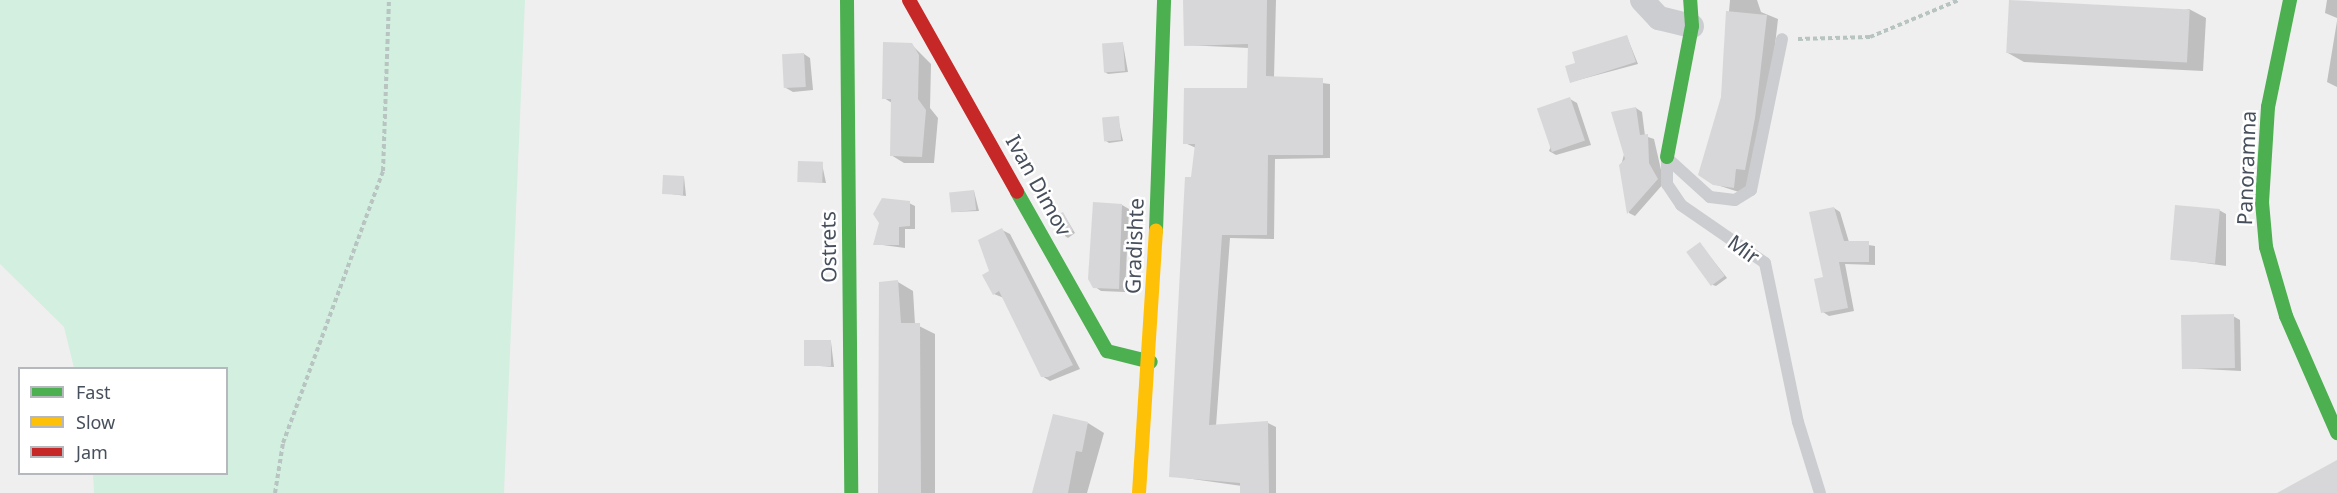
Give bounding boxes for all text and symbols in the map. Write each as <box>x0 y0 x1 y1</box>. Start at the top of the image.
street label: Panoramna <box>2231 110 2261 226</box>
street label: Ivan Dimov <box>1001 130 1077 240</box>
street label: Gradishte <box>1120 198 1148 294</box>
street label: Ostrets <box>815 211 841 283</box>
street label: Mir <box>1723 229 1765 269</box>
legend <box>18 367 228 475</box>
text: Fast <box>76 380 111 404</box>
text: Slow <box>76 410 115 434</box>
text: Jam <box>76 440 108 464</box>

